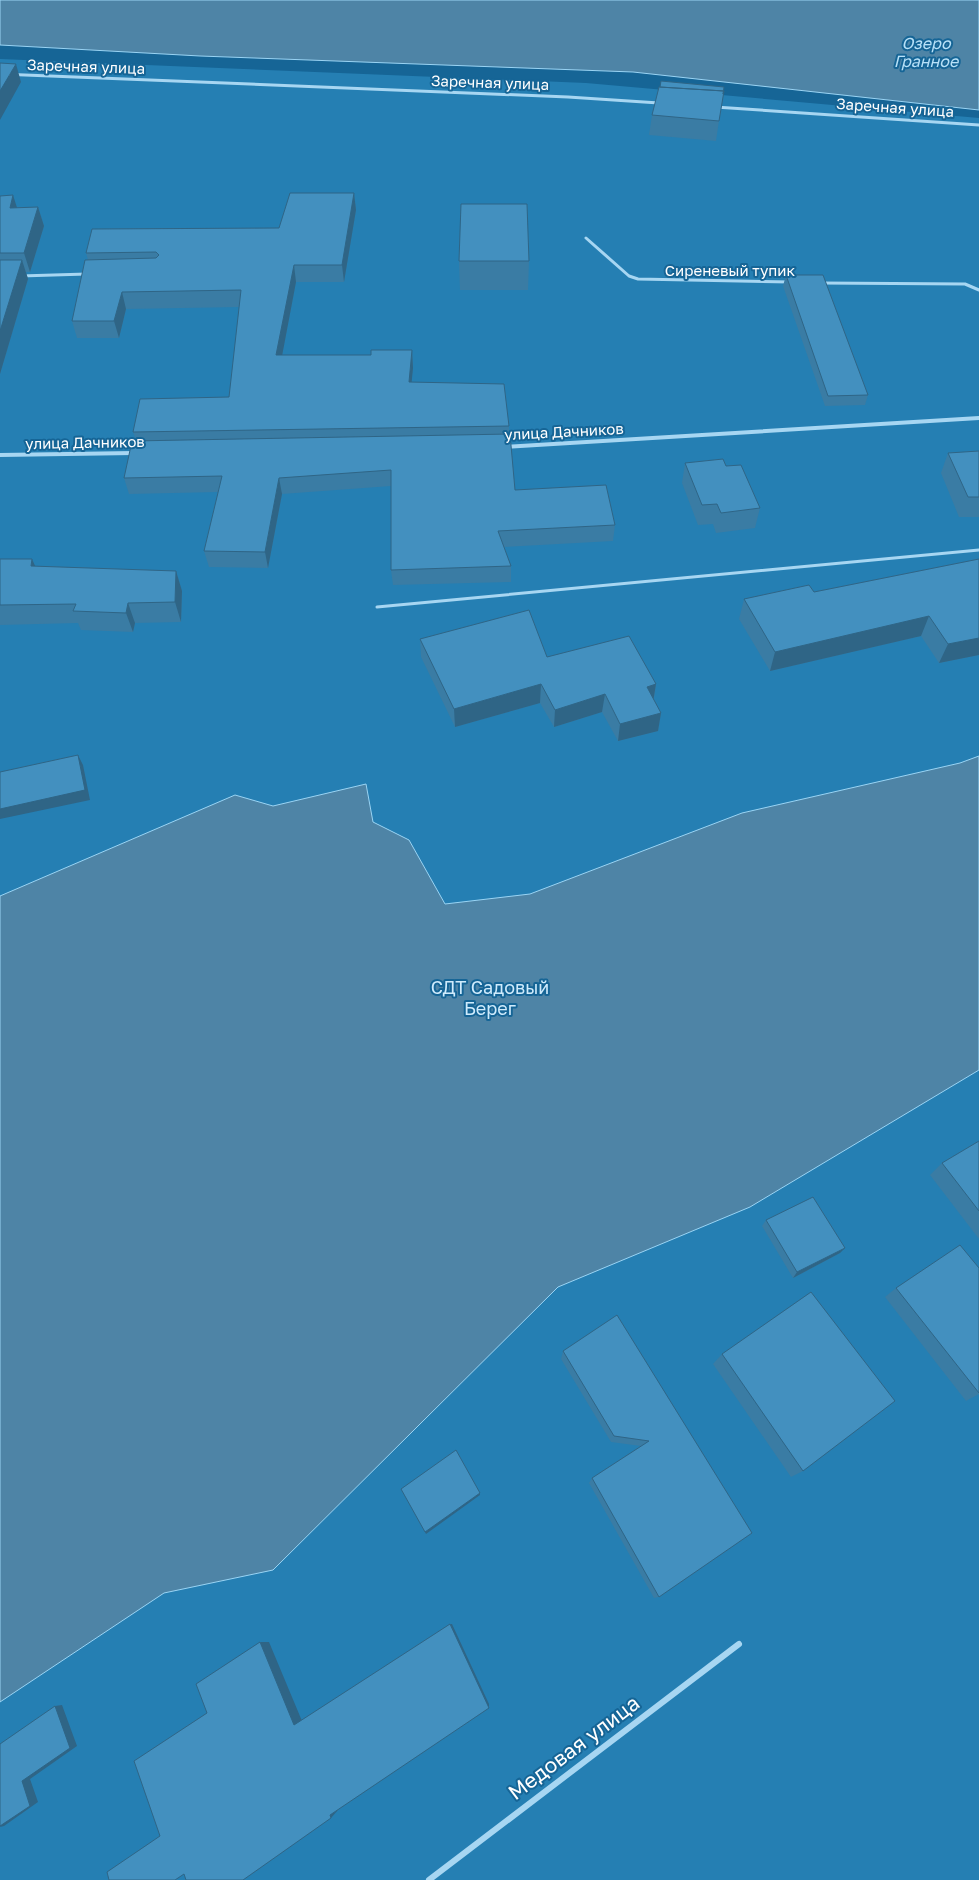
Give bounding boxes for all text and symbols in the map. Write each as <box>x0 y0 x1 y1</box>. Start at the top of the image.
water label: Озеро Гранное <box>894 33 960 71</box>
street label: Заречная улица <box>27 55 145 77</box>
street label: Заречная улица <box>431 71 549 93</box>
street label: Заречная улица <box>835 94 955 120</box>
street label: Сиреневый тупик <box>665 261 796 279</box>
street label: улица Дачников <box>504 419 624 443</box>
street label: улица Дачников <box>25 432 145 452</box>
park label: СДТ Садовый Берег <box>431 976 549 1019</box>
street label: Медовая улица <box>503 1689 644 1805</box>

